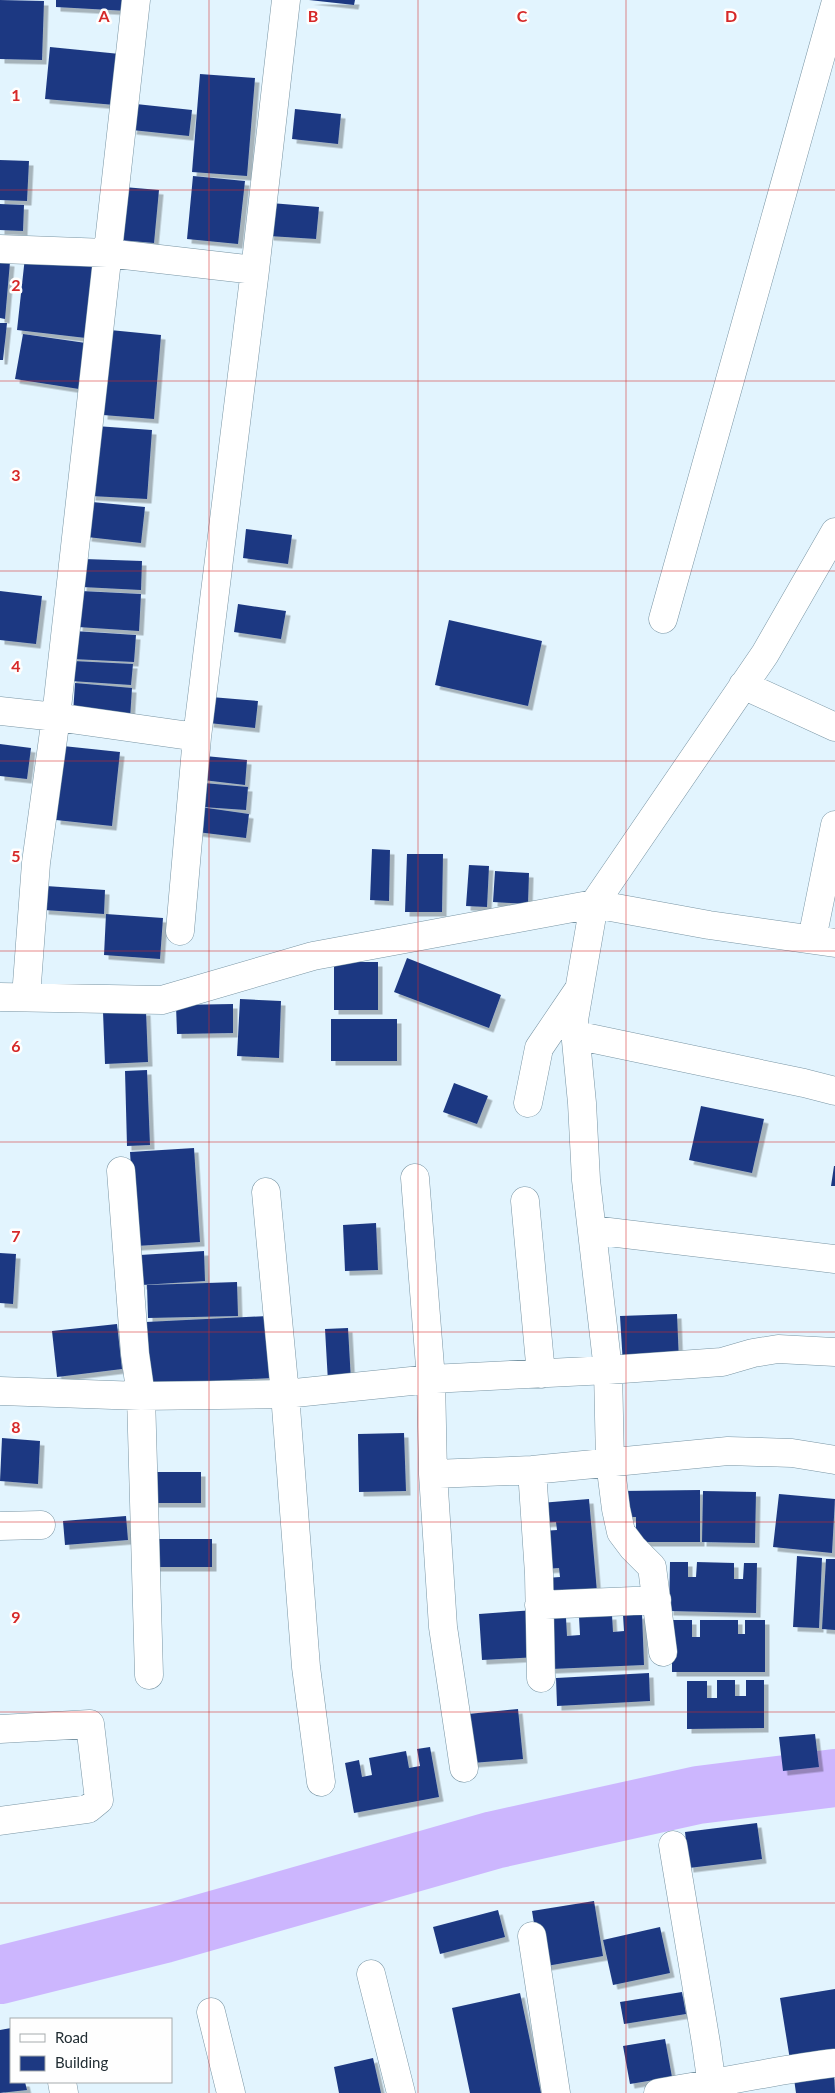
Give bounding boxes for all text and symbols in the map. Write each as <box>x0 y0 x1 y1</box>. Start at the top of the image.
text: A <box>97 6 110 25</box>
text: B <box>308 6 318 25</box>
text: C <box>517 6 528 25</box>
text: D <box>725 6 737 25</box>
text: 1 <box>11 85 21 104</box>
text: 2 <box>11 275 21 294</box>
text: 3 <box>11 465 21 484</box>
text: 4 <box>11 656 21 675</box>
text: 5 <box>11 846 21 865</box>
text: 6 <box>11 1036 21 1055</box>
text: 7 <box>11 1226 21 1245</box>
text: 8 <box>11 1417 21 1436</box>
text: 9 <box>11 1607 21 1626</box>
legend <box>10 2018 172 2083</box>
text: Road <box>55 2028 88 2046</box>
text: Building <box>55 2053 108 2071</box>

